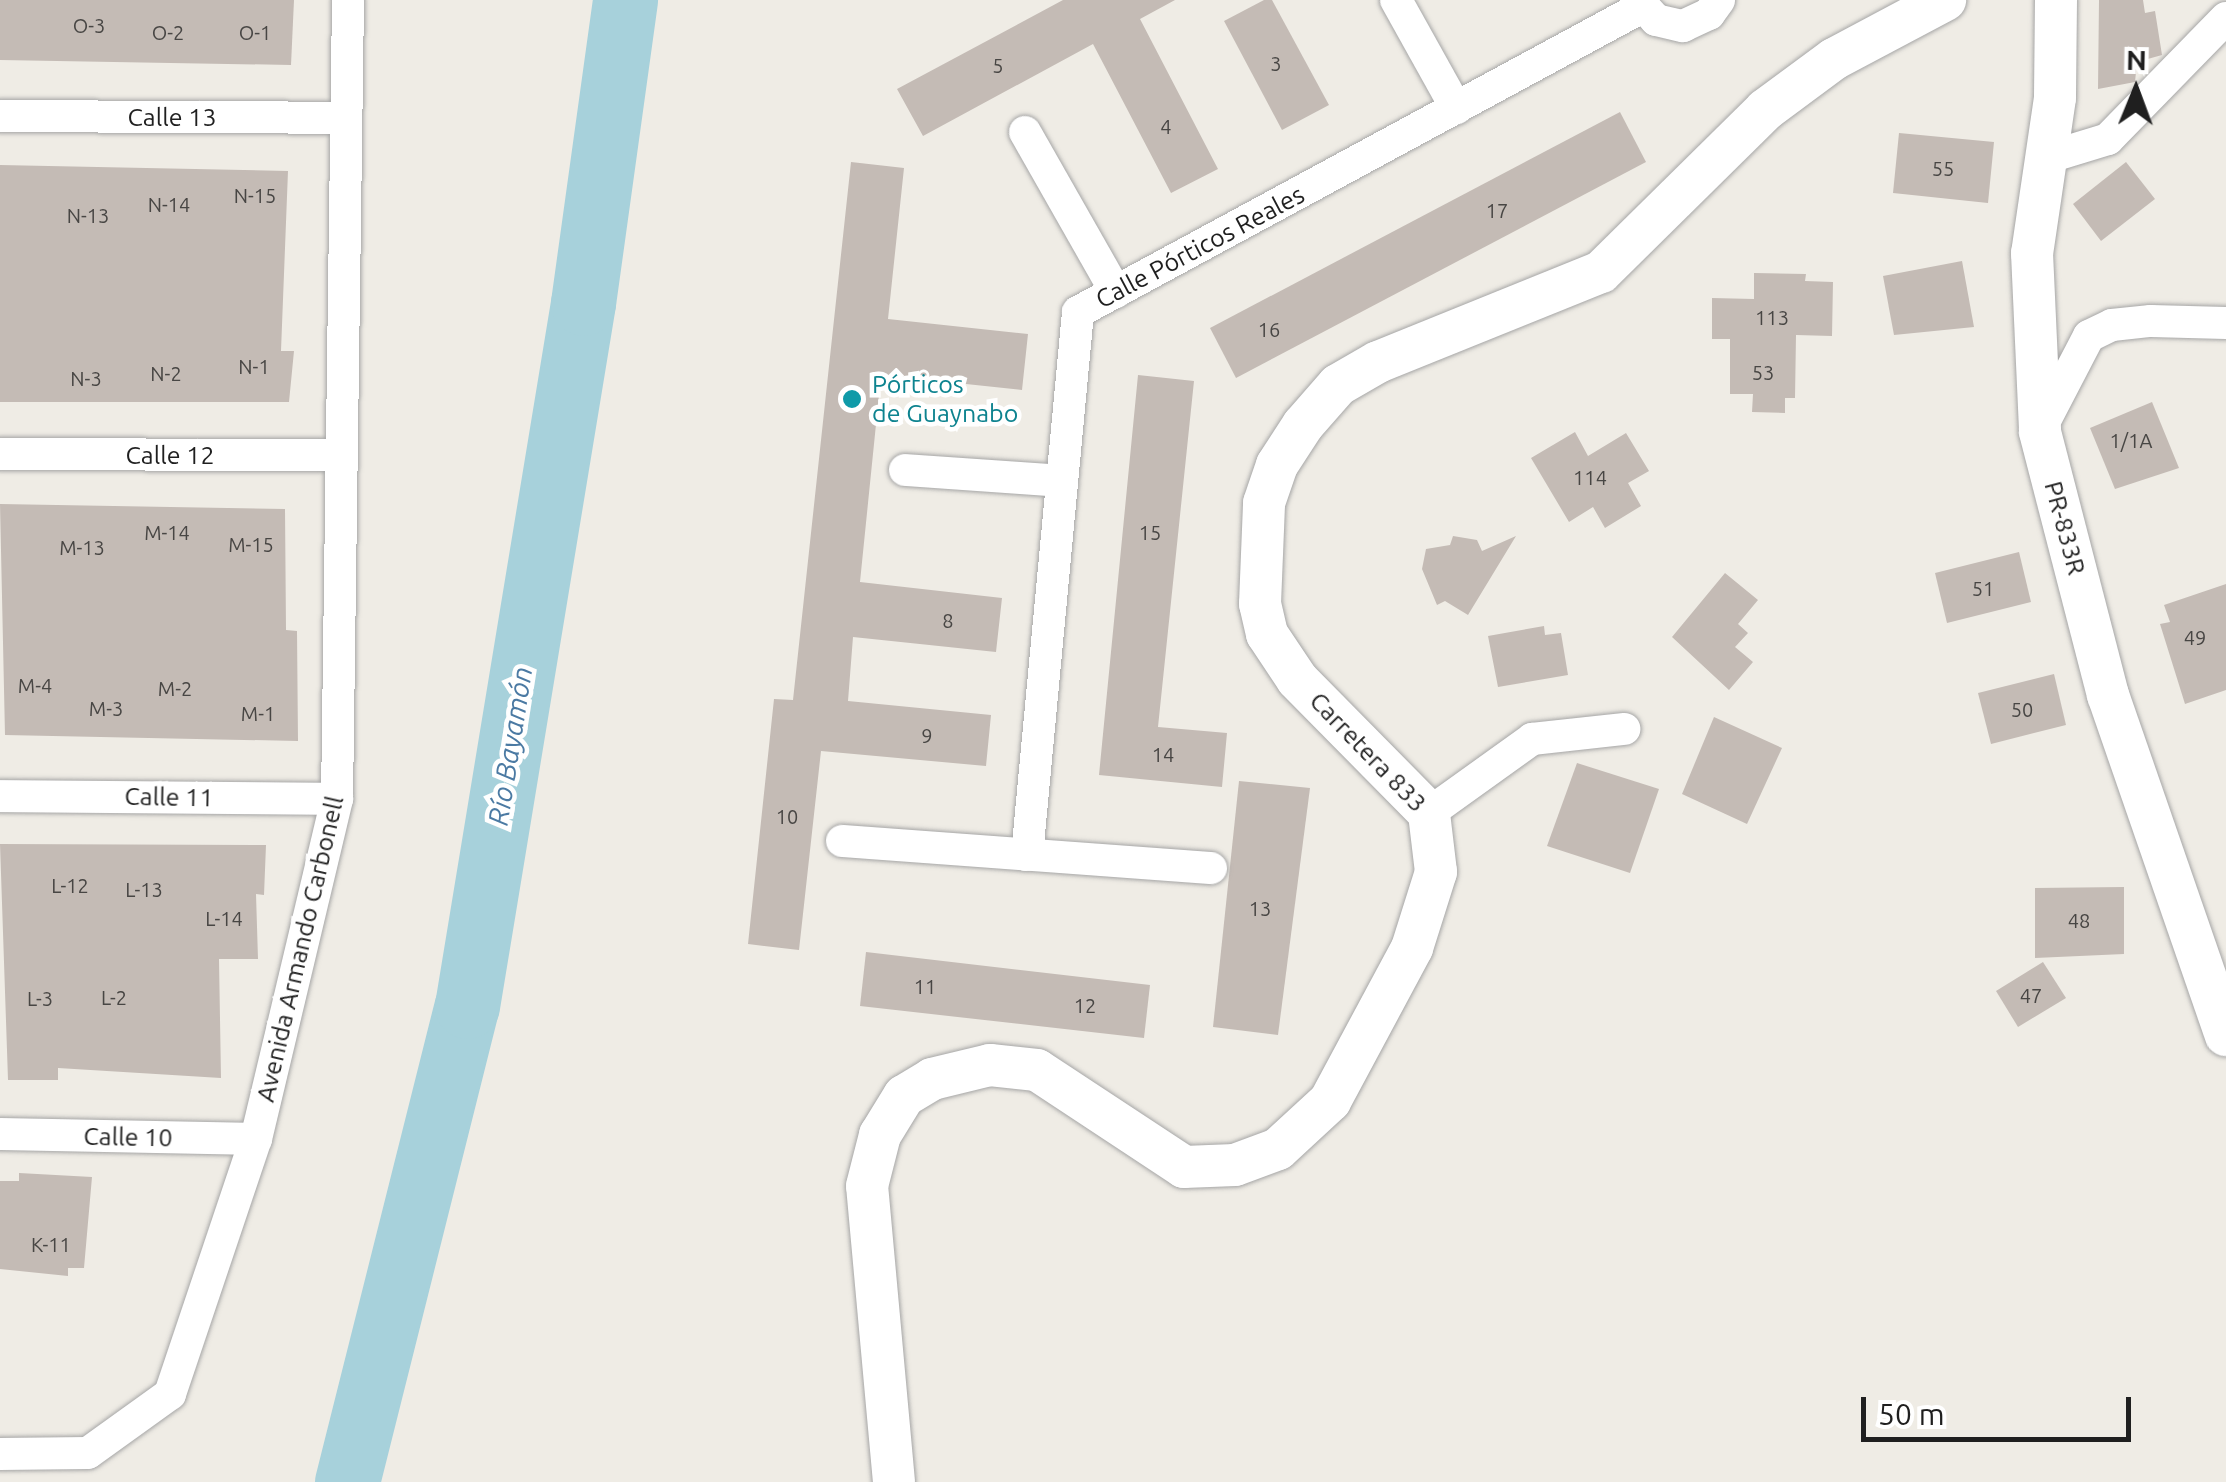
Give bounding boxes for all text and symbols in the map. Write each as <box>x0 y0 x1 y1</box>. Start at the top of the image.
house number: O-3 <box>73 13 105 37</box>
house number: O-2 <box>152 20 184 44</box>
house number: O-1 <box>239 20 271 44</box>
north arrow <box>2086 40 2186 140</box>
text: N <box>2126 44 2147 75</box>
house number: 3 <box>1270 51 1282 75</box>
house number: 5 <box>992 53 1004 77</box>
street label: Calle 13 <box>127 102 217 132</box>
house number: 4 <box>1160 114 1172 138</box>
house number: 55 <box>1932 156 1954 180</box>
street label: Calle Pórticos Reales <box>1091 179 1309 315</box>
house number: N-15 <box>234 183 276 207</box>
house number: N-14 <box>148 192 190 216</box>
house number: 17 <box>1486 198 1508 222</box>
house number: N-13 <box>67 203 109 227</box>
house number: 113 <box>1755 305 1789 329</box>
house number: 16 <box>1258 317 1280 341</box>
house number: N-1 <box>238 354 270 378</box>
house number: 53 <box>1752 360 1774 384</box>
house number: N-2 <box>150 361 182 385</box>
house number: N-3 <box>70 366 102 390</box>
place label: Pórticos de Guaynabo <box>872 370 1018 429</box>
marker: Pórticos de Guaynabo <box>841 388 863 410</box>
house number: 1/1A <box>2110 428 2152 452</box>
street label: Calle 12 <box>125 440 215 470</box>
house number: 114 <box>1573 465 1607 489</box>
street label: PR-833R <box>2038 478 2092 578</box>
house number: M-14 <box>144 520 190 544</box>
house number: 15 <box>1139 520 1161 544</box>
house number: M-15 <box>228 532 274 556</box>
house number: M-13 <box>59 535 105 559</box>
house number: 51 <box>1972 576 1994 600</box>
house number: 8 <box>942 608 954 632</box>
house number: 49 <box>2184 625 2206 649</box>
water label: Río Bayamón <box>481 664 539 828</box>
house number: M-4 <box>18 673 52 697</box>
house number: M-2 <box>158 676 192 700</box>
street label: Carretera 833 <box>1303 686 1433 818</box>
house number: M-3 <box>89 696 123 720</box>
house number: 50 <box>2011 697 2033 721</box>
house number: M-1 <box>241 701 275 725</box>
house number: 9 <box>921 723 933 747</box>
house number: 14 <box>1152 742 1174 766</box>
street label: Calle 11 <box>124 781 214 813</box>
street label: Avenida Armando Carbonell <box>250 793 350 1105</box>
house number: 10 <box>776 804 798 828</box>
house number: L-12 <box>51 873 89 897</box>
house number: L-13 <box>125 877 163 901</box>
house number: 13 <box>1249 896 1271 920</box>
house number: L-14 <box>205 906 243 930</box>
house number: 48 <box>2068 908 2090 932</box>
house number: 11 <box>914 974 936 998</box>
house number: 47 <box>2020 983 2042 1007</box>
house number: L-2 <box>101 985 127 1009</box>
house number: L-3 <box>27 986 53 1010</box>
house number: 12 <box>1074 993 1096 1017</box>
street label: Calle 10 <box>83 1121 173 1153</box>
house number: K-11 <box>31 1232 71 1256</box>
scale bar <box>1866 1377 2136 1439</box>
text: 50 m <box>1878 1397 1945 1431</box>

